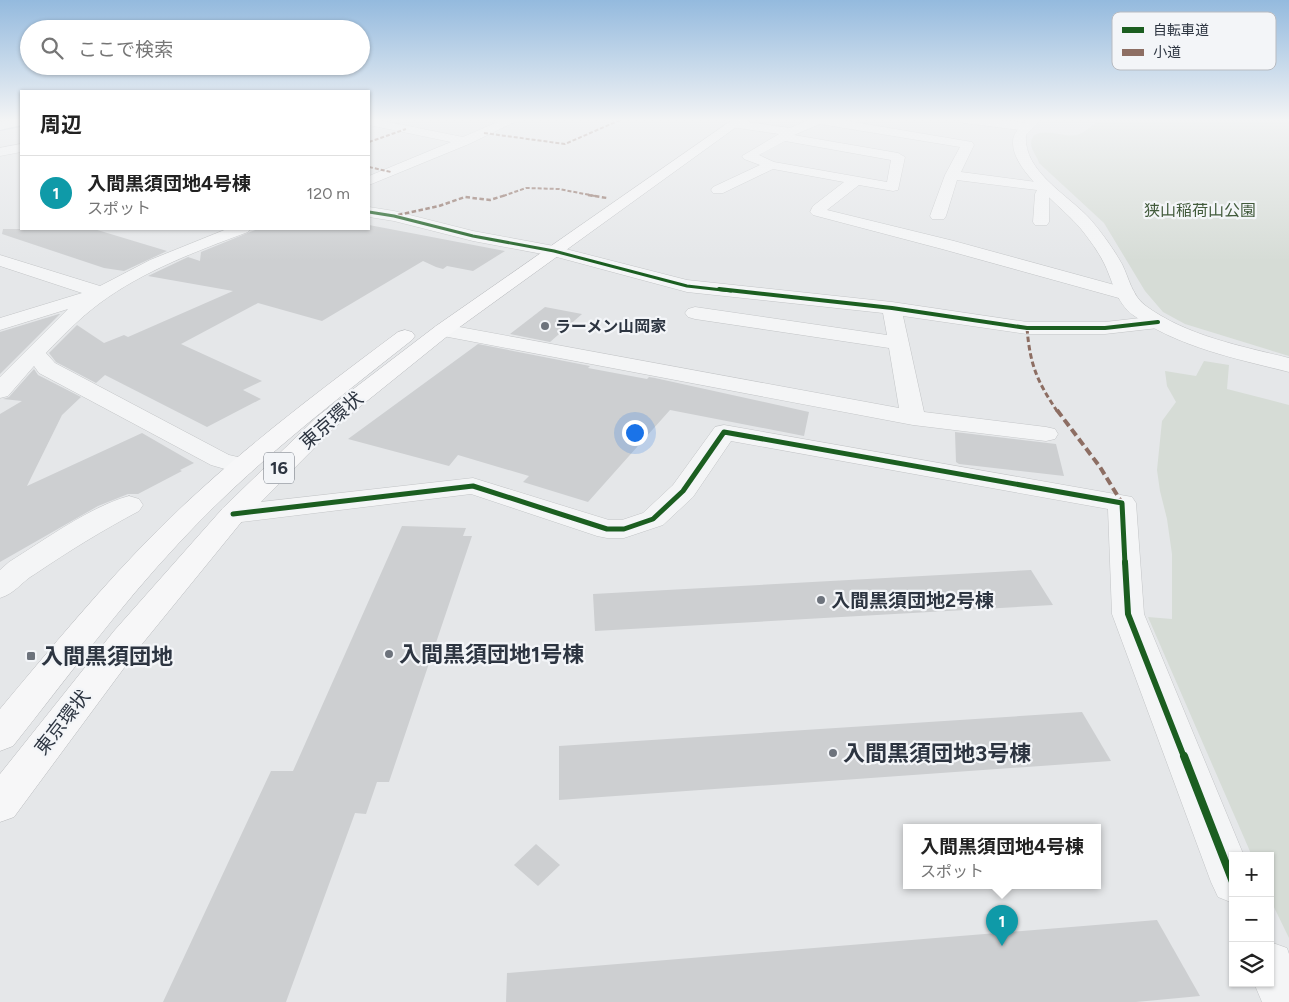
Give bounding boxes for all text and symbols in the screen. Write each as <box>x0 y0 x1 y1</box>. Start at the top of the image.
legend <box>1112 12 1276 70</box>
search box <box>20 20 370 75</box>
text: 自転車道 <box>1153 22 1209 39</box>
icon: search <box>38 34 66 62</box>
text: ここで検索 <box>78 38 173 61</box>
text: 小道 <box>1153 44 1181 61</box>
text: 周辺 <box>40 112 82 137</box>
text: 入間黒須団地4号棟 <box>87 172 251 195</box>
text: 1 <box>53 184 59 203</box>
text: 120 m <box>307 184 350 203</box>
text: スポット <box>87 199 151 218</box>
park label: 狭山稲荷山公園 <box>1144 201 1256 220</box>
place label: ラーメン山岡家 <box>555 317 666 336</box>
marker: ラーメン山岡家 <box>539 320 551 332</box>
street label: 東京環状 <box>295 387 368 454</box>
your location <box>622 420 648 446</box>
road number: 16 <box>264 452 294 483</box>
place label: 入間黒須団地2号棟 <box>831 589 994 612</box>
marker: 入間黒須団地2号棟 <box>815 594 827 606</box>
place label: 入間黒須団地1号棟 <box>399 641 584 668</box>
place label: 入間黒須団地 <box>41 643 173 670</box>
marker: 入間黒須団地1号棟 <box>383 648 395 660</box>
marker: 入間黒須団地 <box>25 650 37 662</box>
street label: 東京環状 <box>30 685 95 759</box>
place label: 入間黒須団地3号棟 <box>843 740 1031 767</box>
marker: 入間黒須団地3号棟 <box>827 747 839 759</box>
popup <box>903 824 1101 889</box>
text: 入間黒須団地4号棟 <box>920 835 1084 858</box>
map controls <box>1229 852 1274 987</box>
button: + <box>1229 852 1274 897</box>
text: スポット <box>920 862 984 881</box>
button: − <box>1229 897 1274 942</box>
pin: 1 <box>986 905 1018 946</box>
button: layers <box>1229 942 1274 987</box>

